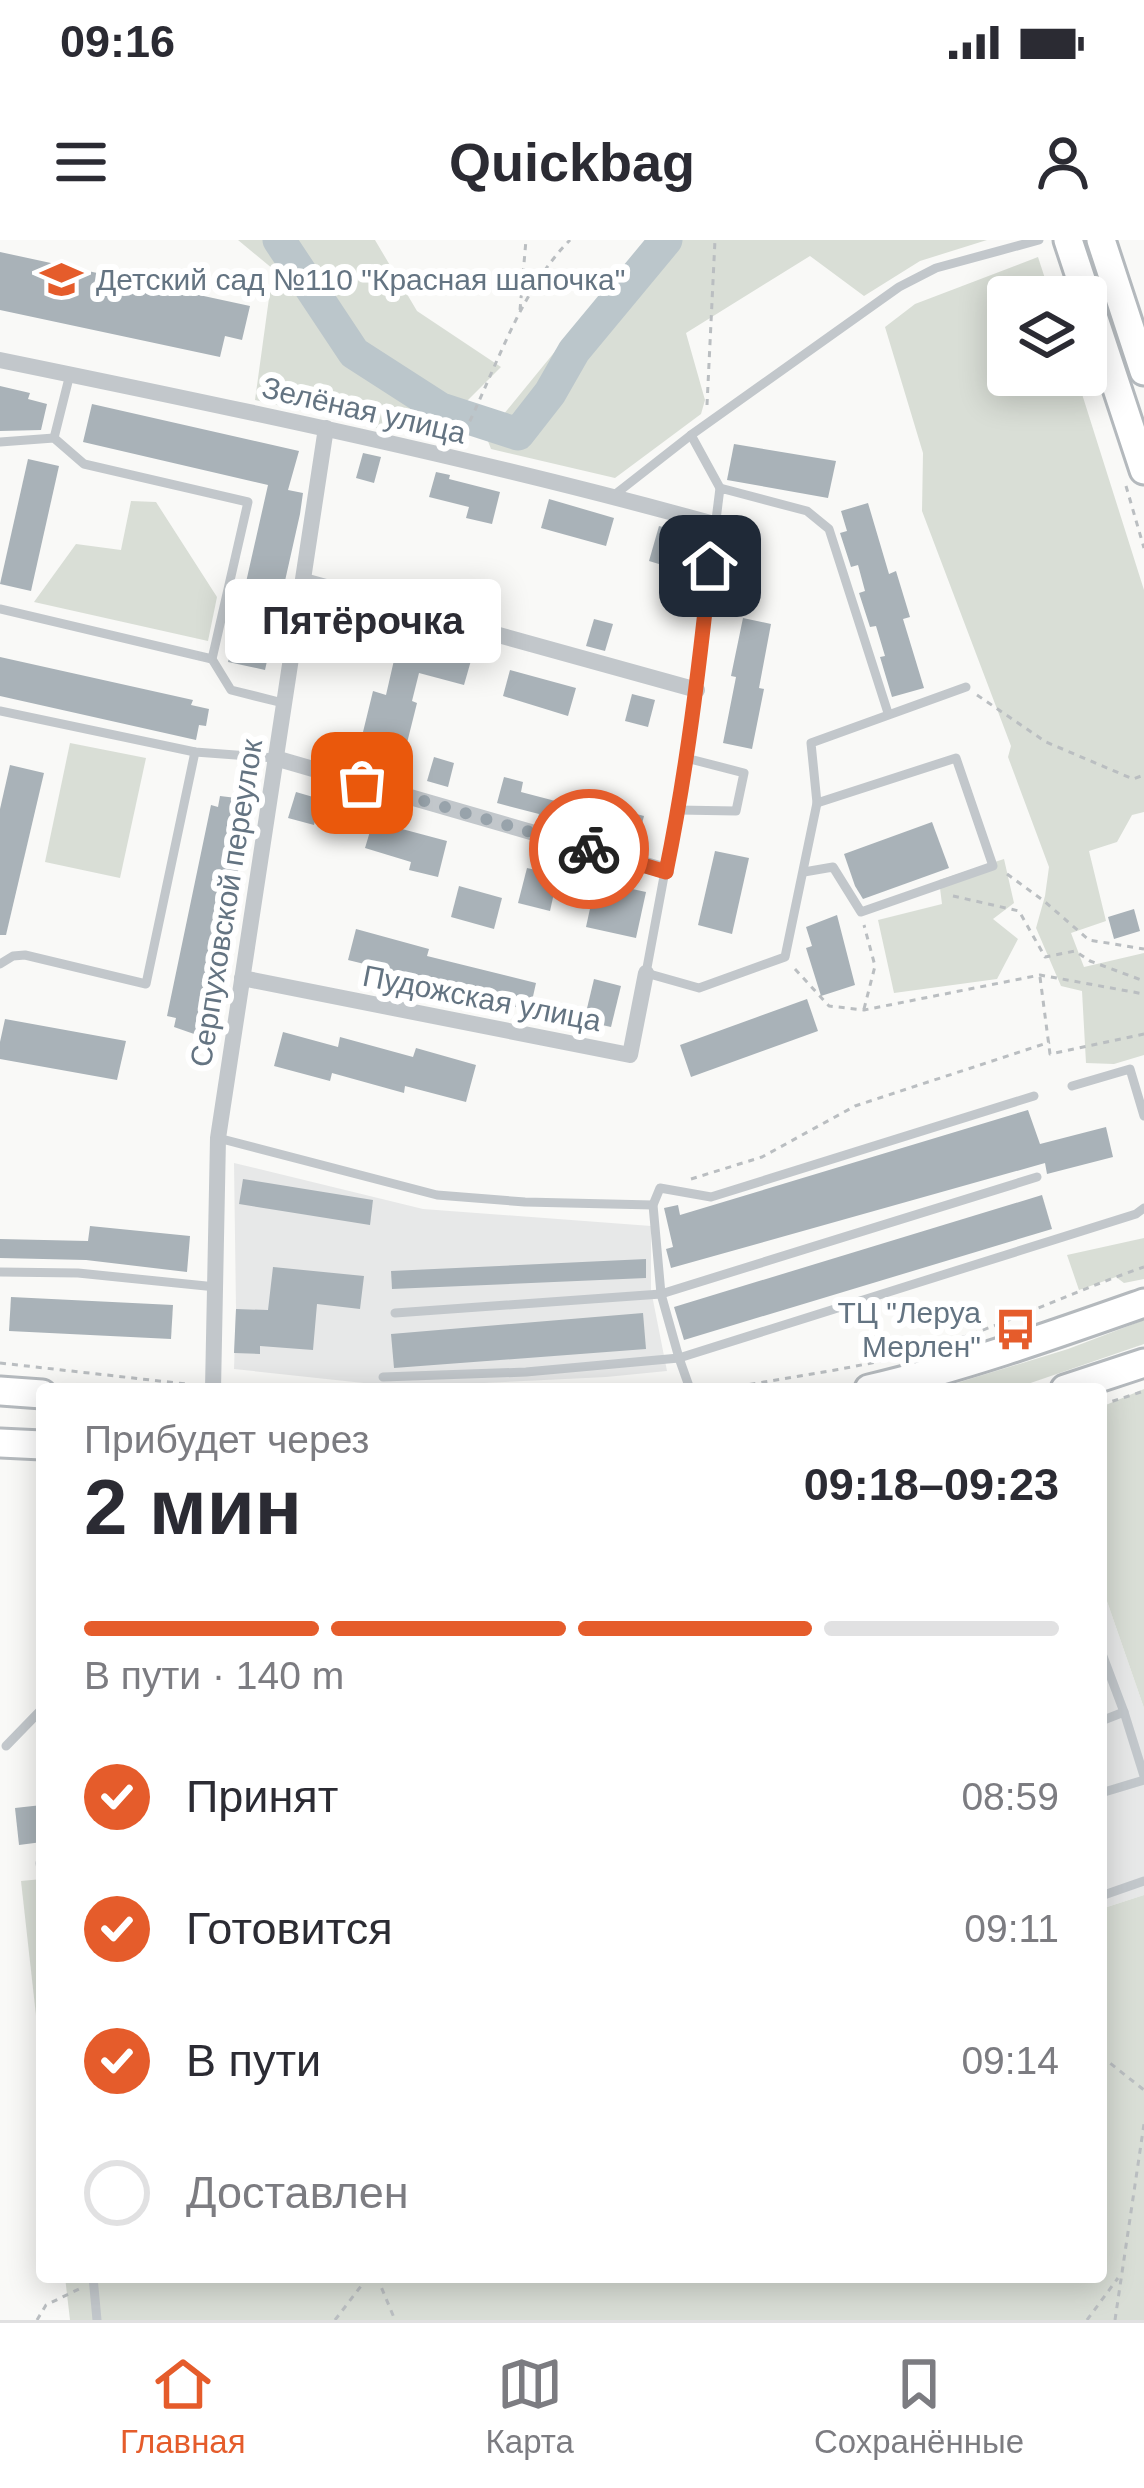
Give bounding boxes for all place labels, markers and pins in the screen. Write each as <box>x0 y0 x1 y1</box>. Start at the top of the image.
school or university icon: Детский сад №110 "Красная шапочка" <box>39 256 85 302</box>
place label: Детский сад №110 "Красная шапочка" <box>96 263 625 296</box>
pin <box>659 515 761 617</box>
callout: Пятёрочка <box>224 579 500 663</box>
pin <box>311 732 413 834</box>
place label: ТЦ "Леруа Мерлен" <box>837 1296 981 1363</box>
bus stop icon: ТЦ "Леруа Мерлен" <box>992 1306 1038 1352</box>

